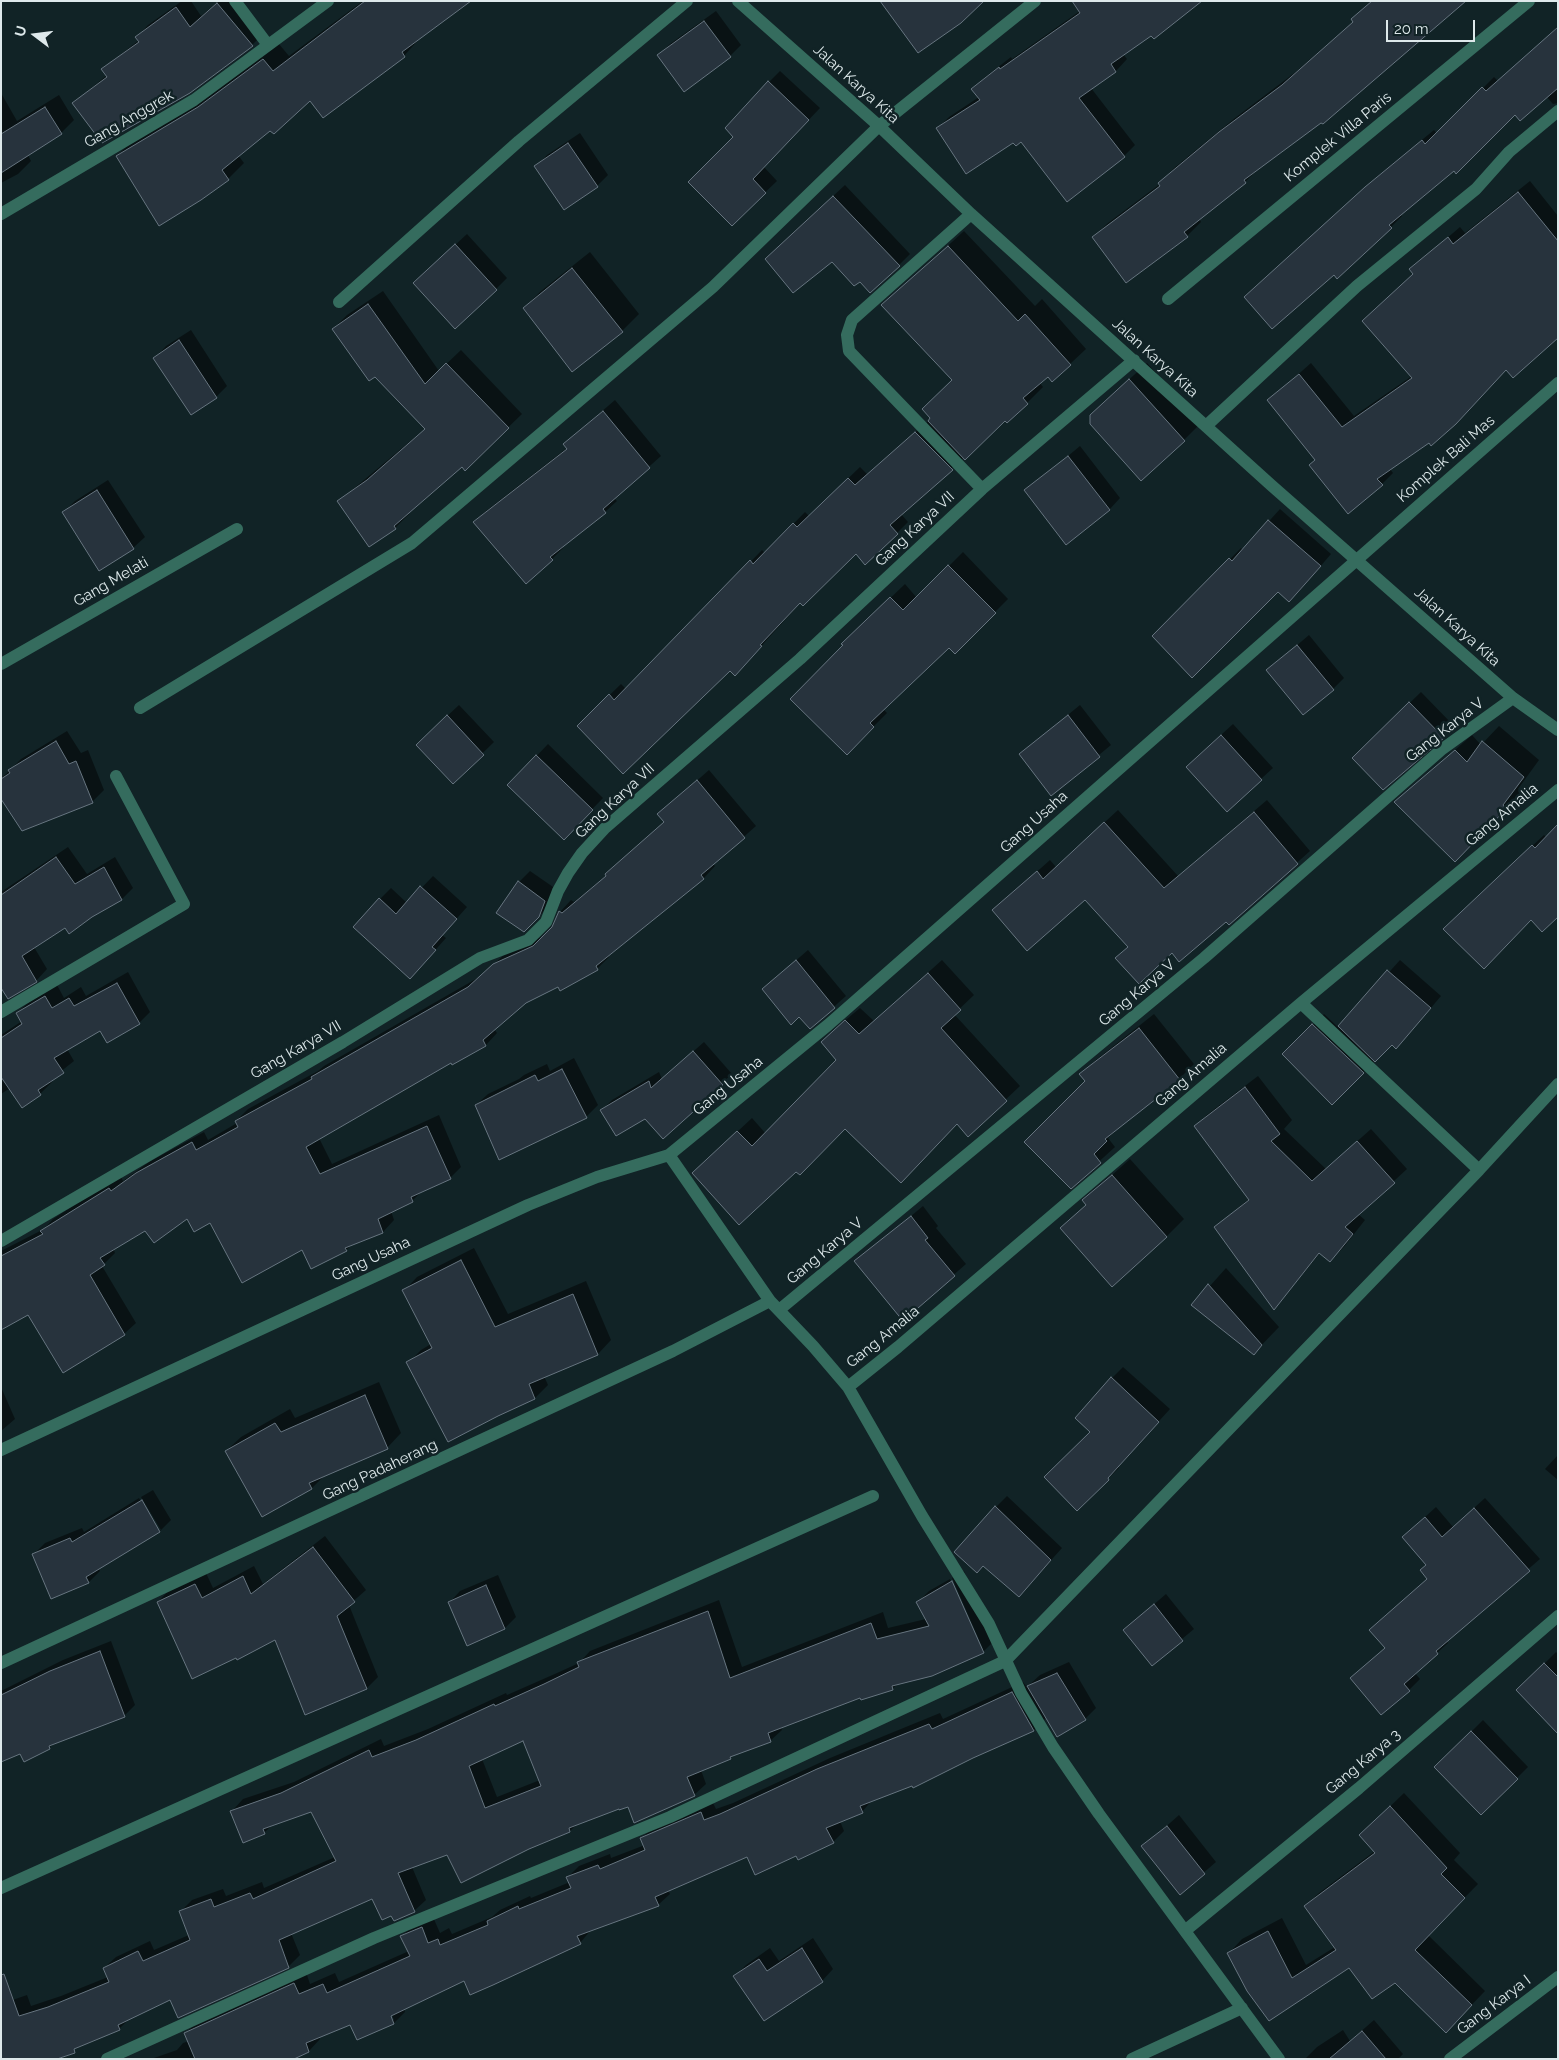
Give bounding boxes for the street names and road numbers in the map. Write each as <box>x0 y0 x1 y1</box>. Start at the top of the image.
street label: Jalan Karya Kita <box>809 41 903 127</box>
street label: Gang Anggrek <box>81 86 177 152</box>
street label: Komplek Villa Paris <box>1281 88 1395 186</box>
street label: Jalan Karya Kita <box>1108 315 1202 401</box>
street label: Komplek Bali Mas <box>1393 412 1499 506</box>
street label: Gang Karya VII <box>872 488 958 570</box>
street label: Gang Melati <box>71 553 151 611</box>
street label: Jalan Karya Kita <box>1410 584 1504 670</box>
street label: Gang Karya V <box>1402 694 1488 766</box>
street label: Gang Karya VII <box>572 760 658 842</box>
street label: Gang Amalia <box>1462 780 1542 850</box>
street label: Gang Usaha <box>997 787 1071 857</box>
street label: Gang Karya V <box>1095 956 1179 1030</box>
street label: Gang Karya VII <box>248 1017 344 1083</box>
street label: Gang Amalia <box>1152 1039 1230 1111</box>
street label: Gang Usaha <box>690 1053 766 1119</box>
street label: Gang Karya V <box>783 1214 867 1288</box>
street label: Gang Usaha <box>329 1233 413 1285</box>
street label: Gang Amalia <box>843 1302 923 1372</box>
street label: Gang Padaherang <box>320 1436 440 1504</box>
street label: Gang Karya 3 <box>1322 1726 1404 1798</box>
street label: Gang Karya I <box>1454 1971 1534 2039</box>

